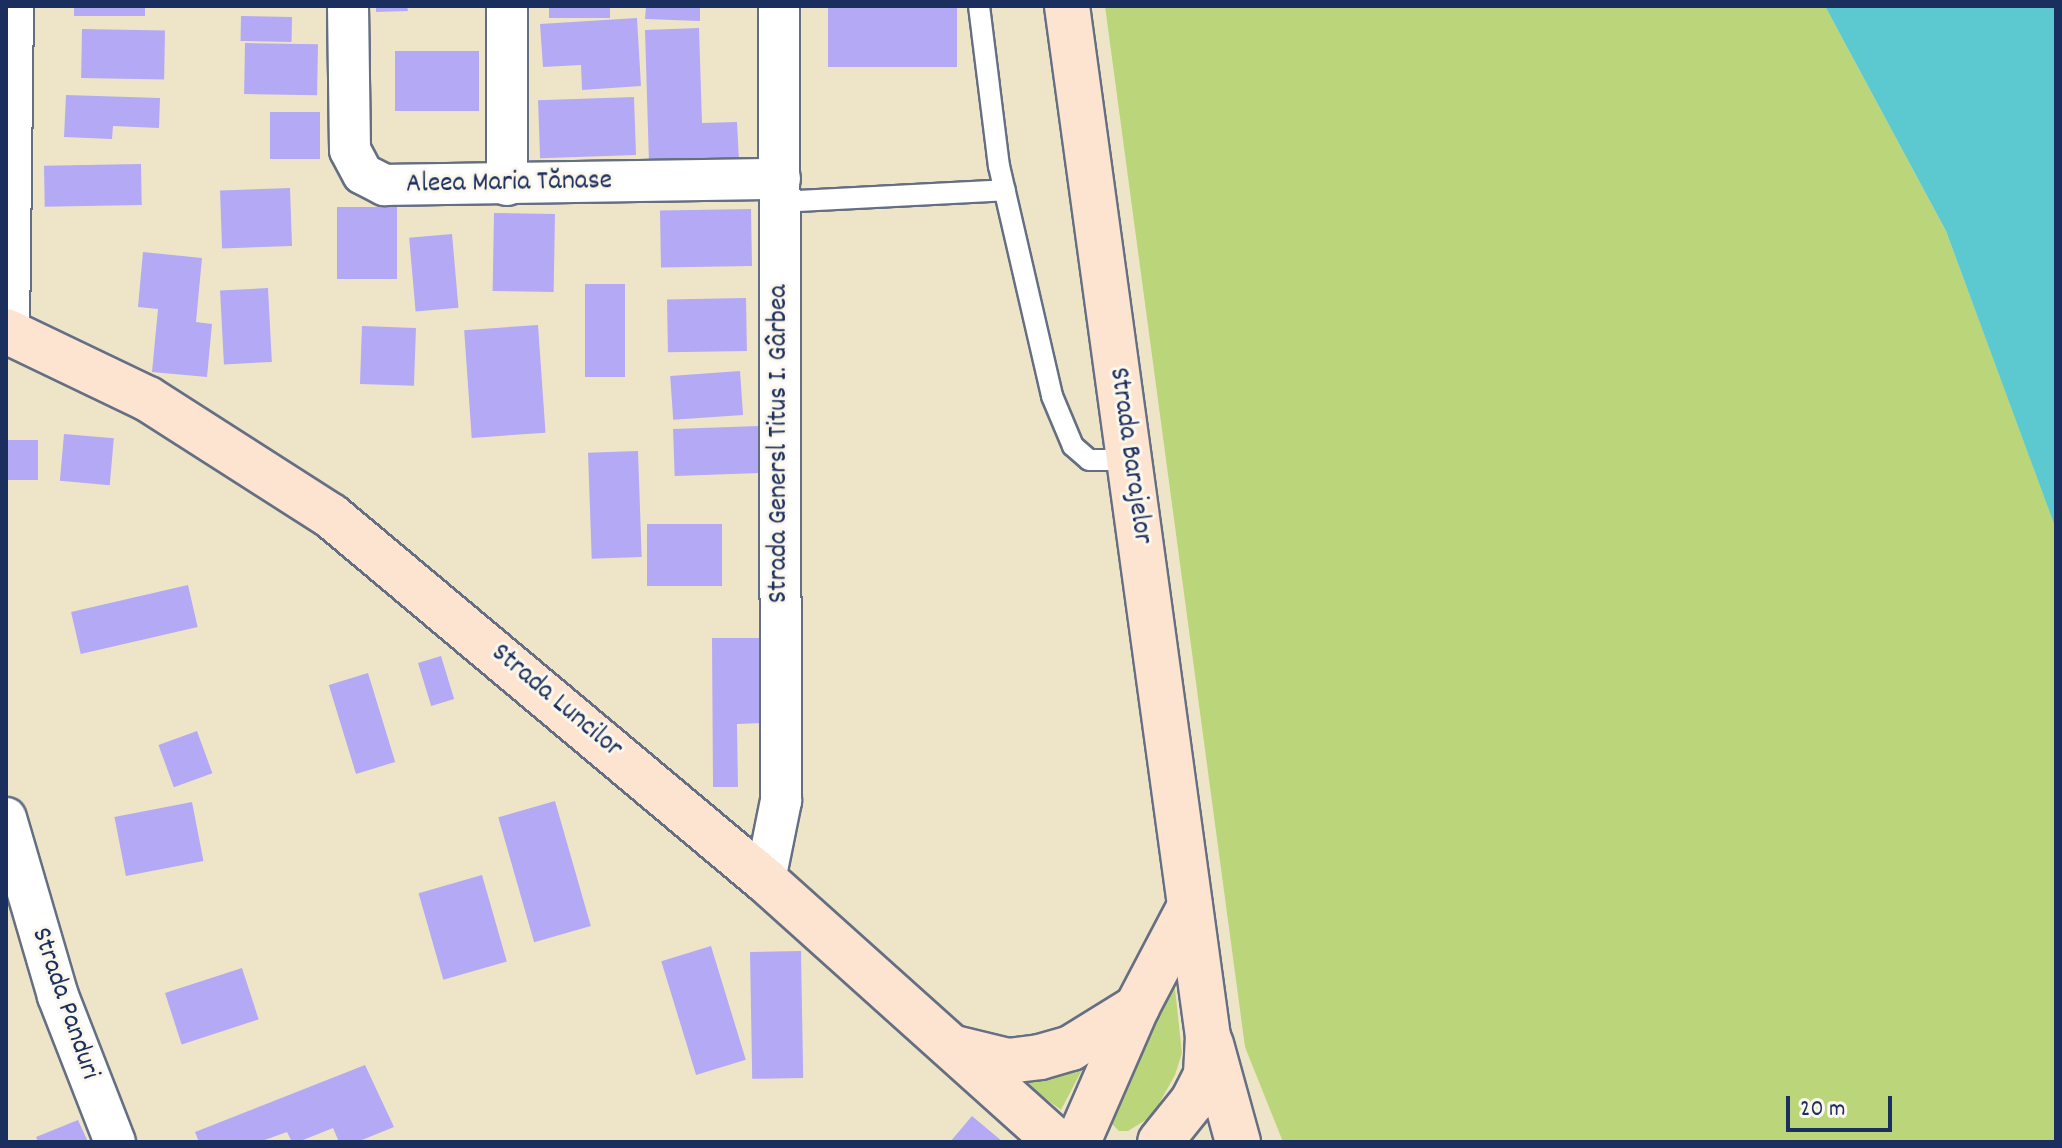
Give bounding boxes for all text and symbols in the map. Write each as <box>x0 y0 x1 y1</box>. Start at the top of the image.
street label: Aleea Maria Tănase <box>406 165 612 203</box>
street label: Strada Genersl Titus I. Gârbea <box>763 285 797 603</box>
street label: Strada Barajelor <box>1100 366 1158 546</box>
street label: Strada Luncilor <box>483 637 629 767</box>
street label: Strada Panduri <box>22 924 106 1084</box>
scale bar <box>1790 1080 1896 1130</box>
text: 20 m <box>1800 1093 1846 1127</box>

